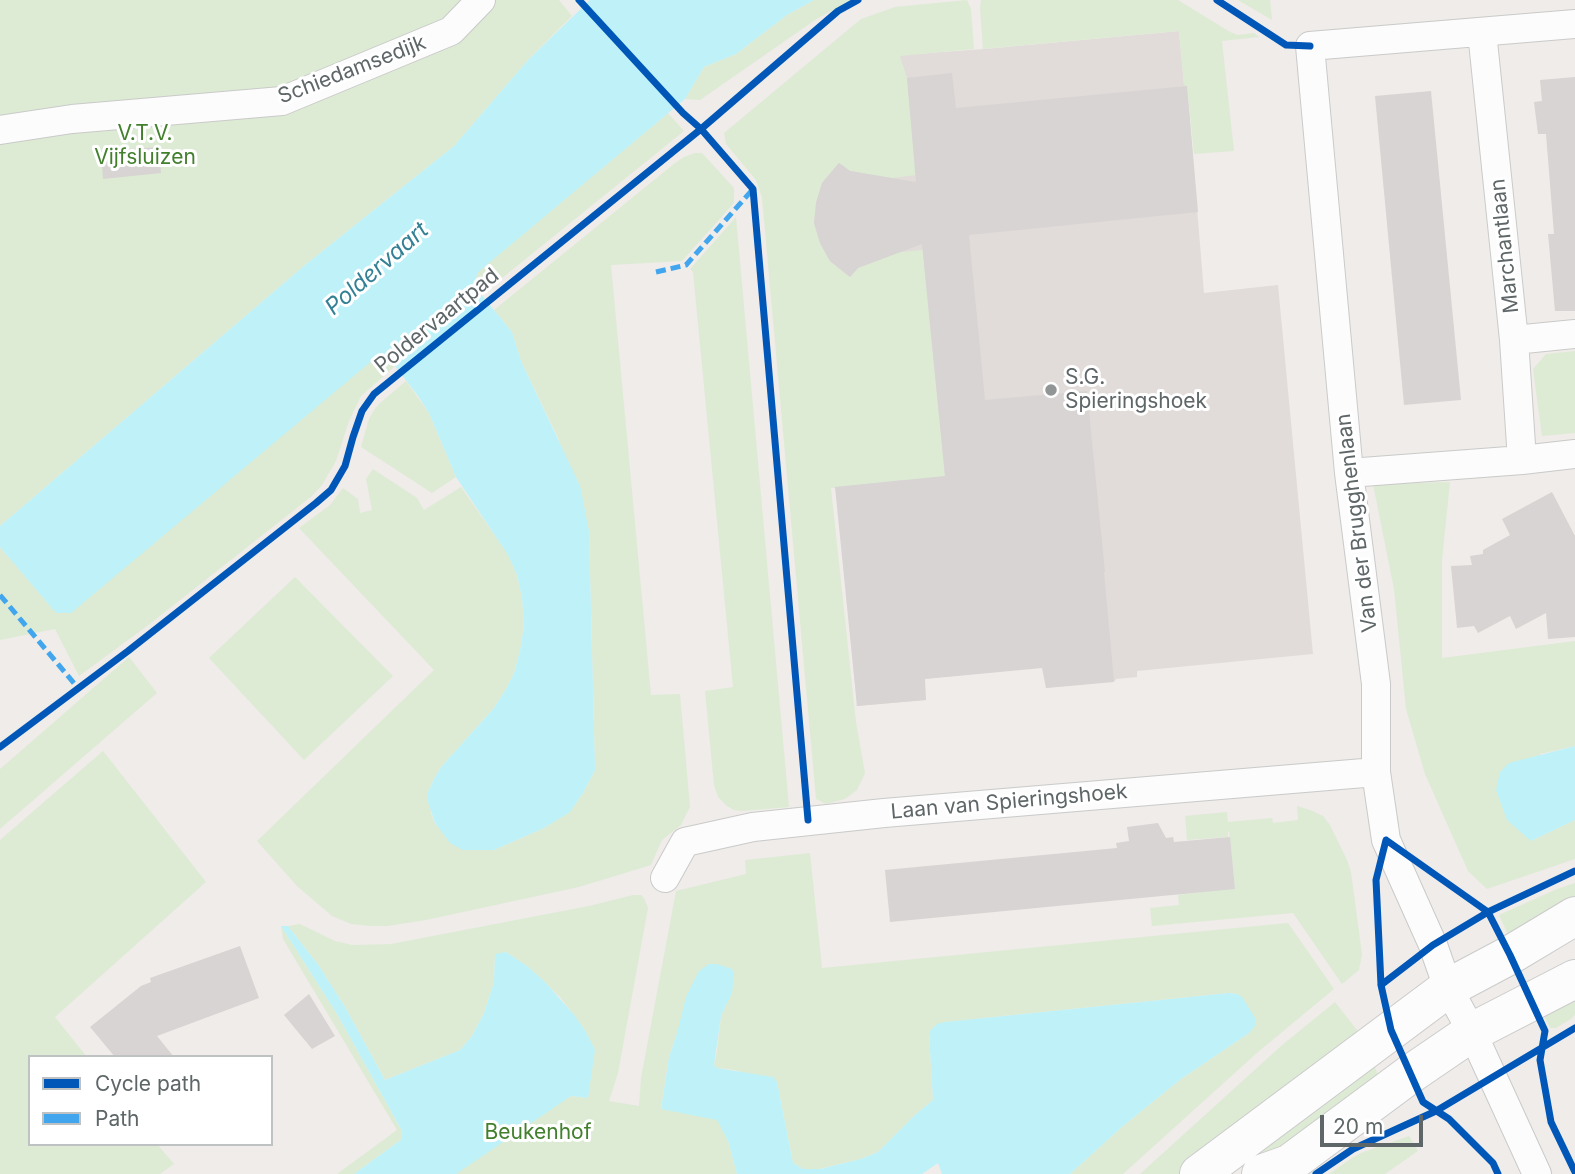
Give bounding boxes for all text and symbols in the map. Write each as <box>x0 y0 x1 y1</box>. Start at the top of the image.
street label: Schiedamsedijk <box>275 30 429 110</box>
park label: V.T.V. Vijfsluizen <box>94 121 196 171</box>
street label: Marchantlaan <box>1485 178 1525 314</box>
water label: Poldervaart <box>320 217 434 321</box>
street label: Poldervaartpad <box>370 263 504 379</box>
place label: S.G. Spieringshoek <box>1065 365 1207 415</box>
marker: S.G. Spieringshoek <box>1043 382 1059 398</box>
street label: Van der Brugghenlaan <box>1331 412 1383 634</box>
street label: Laan van Spieringshoek <box>890 779 1128 825</box>
legend <box>28 1055 273 1146</box>
text: Cycle path <box>95 1071 201 1096</box>
scale bar <box>1323 1100 1426 1144</box>
text: Path <box>95 1106 140 1131</box>
text: 20 m <box>1333 1114 1383 1139</box>
park label: Beukenhof <box>485 1120 591 1146</box>

